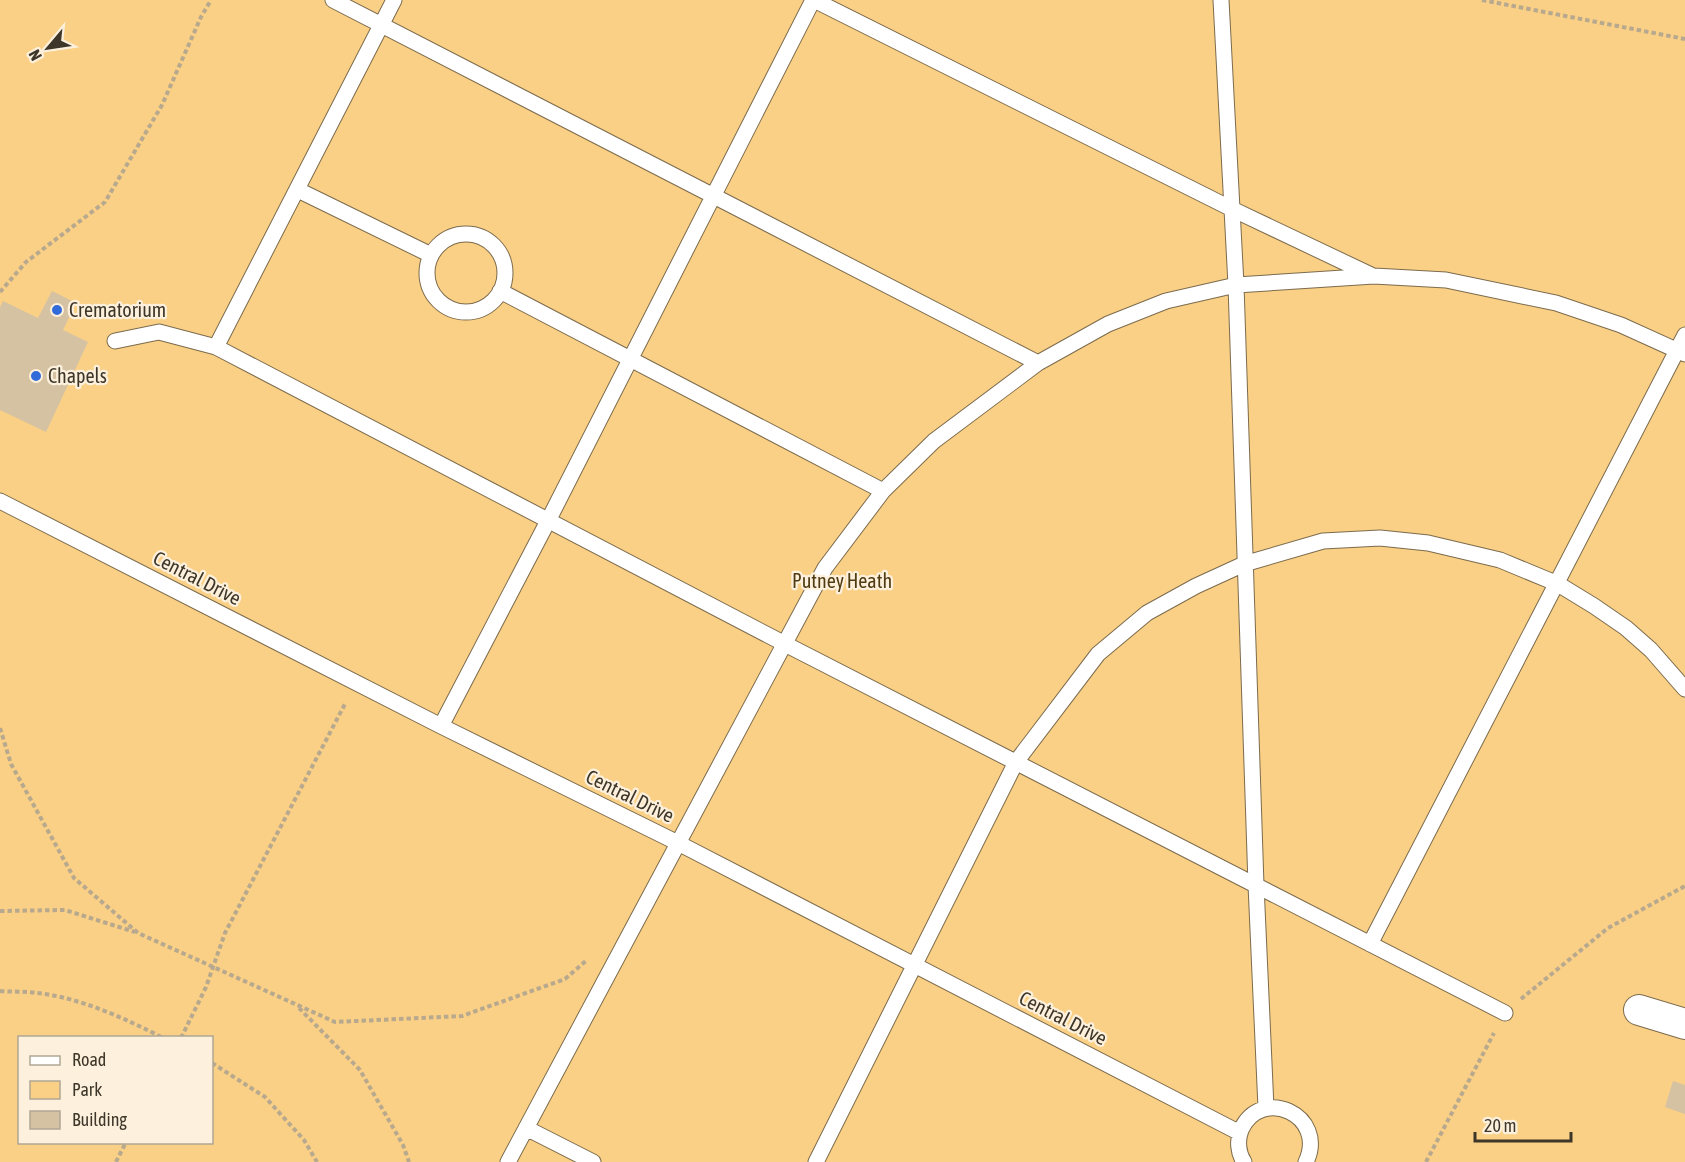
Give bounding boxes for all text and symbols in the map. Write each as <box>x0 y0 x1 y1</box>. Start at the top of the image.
north arrow <box>18 18 78 78</box>
text: N <box>25 47 45 64</box>
place label: Crematorium <box>69 298 166 321</box>
marker: Crematorium <box>50 303 64 317</box>
place label: Chapels <box>48 364 107 387</box>
marker: Chapels <box>29 369 43 383</box>
street label: Central Drive <box>150 546 245 609</box>
park label: Putney Heath <box>792 569 892 592</box>
street label: Central Drive <box>582 764 678 827</box>
street label: Central Drive <box>1016 986 1111 1049</box>
legend <box>18 1036 213 1144</box>
text: Road <box>72 1049 106 1070</box>
text: Park <box>72 1079 102 1100</box>
scale bar <box>1475 1105 1571 1143</box>
text: Building <box>72 1109 127 1130</box>
text: 20 m <box>1484 1115 1516 1136</box>

